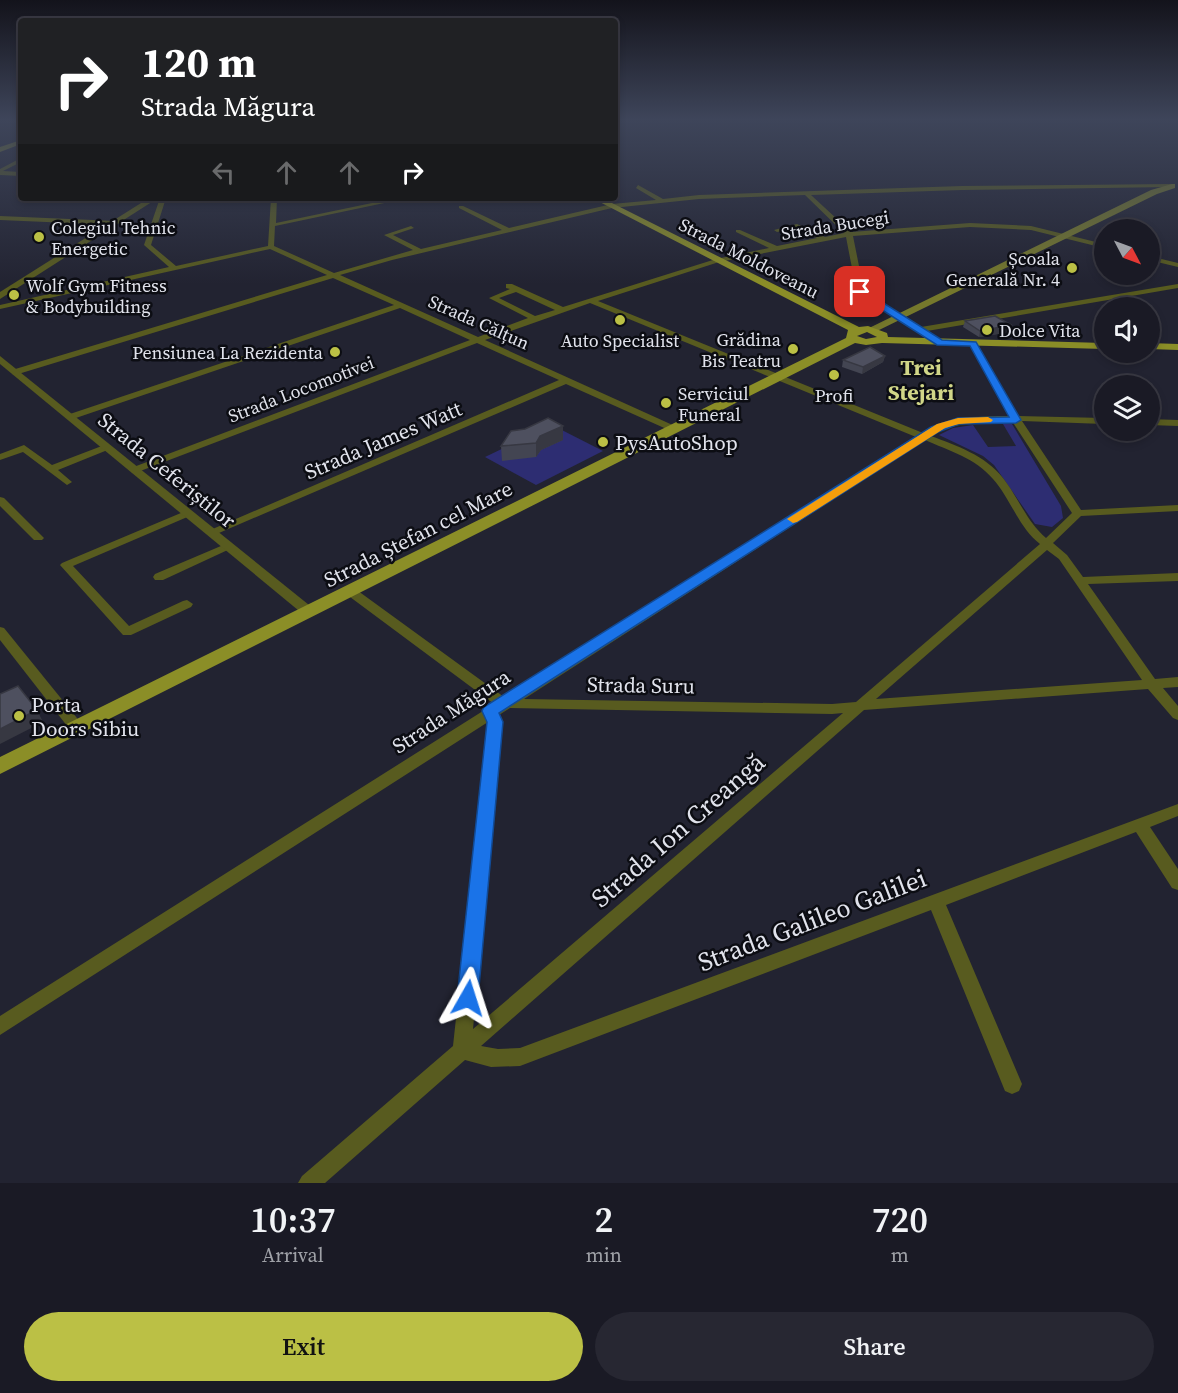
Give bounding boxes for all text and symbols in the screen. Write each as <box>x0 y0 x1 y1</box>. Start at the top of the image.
text: 120 m <box>141 33 256 91</box>
icon: right <box>42 42 120 120</box>
text: Strada Măgura <box>141 88 315 125</box>
icon: left <box>207 156 240 189</box>
icon: ahead <box>270 156 303 189</box>
icon: ahead <box>333 156 366 189</box>
icon: right <box>396 156 429 189</box>
street label: Strada Bucegi <box>779 204 891 246</box>
street label: Strada Moldoveanu <box>675 212 823 304</box>
place label: Colegiul Tehnic Energetic <box>51 215 176 261</box>
north arrow <box>1094 219 1160 285</box>
map controls <box>1094 219 1160 441</box>
marker: Colegiul Tehnic Energetic <box>32 230 46 244</box>
place label: Școala Generală Nr. 4 <box>946 246 1061 292</box>
marker: Școala Generală Nr. 4 <box>1065 261 1079 275</box>
pin <box>834 266 885 317</box>
place label: Wolf Gym Fitness & Bodybuilding <box>26 273 167 319</box>
icon: arrive <box>843 275 876 308</box>
marker: Wolf Gym Fitness & Bodybuilding <box>7 288 21 302</box>
street label: Strada Călțun <box>425 289 533 355</box>
button: sound <box>1094 297 1160 363</box>
marker: Auto Specialist <box>613 313 627 327</box>
place label: Dolce Vita <box>999 318 1081 343</box>
marker: Dolce Vita <box>980 323 994 337</box>
place label: Grădina Bis Teatru <box>701 327 782 373</box>
place label: Auto Specialist <box>561 328 679 353</box>
place label: Pensiunea La Rezidenta <box>132 340 324 365</box>
marker: Grădina Bis Teatru <box>786 342 800 356</box>
marker: Pensiunea La Rezidenta <box>328 345 342 359</box>
street label: Strada Locomotivei <box>225 350 377 428</box>
district label: Trei Stejari <box>888 352 954 407</box>
marker: Profi <box>827 368 841 382</box>
button: layers <box>1094 375 1160 441</box>
place label: Serviciul Funeral <box>678 381 749 427</box>
place label: Profi <box>815 383 853 408</box>
street label: Strada James Watt <box>300 394 466 486</box>
marker: Serviciul Funeral <box>659 396 673 410</box>
street label: Strada Ceferiștilor <box>92 405 242 535</box>
place label: PysAutoShop <box>615 428 738 457</box>
marker: PysAutoShop <box>596 435 610 449</box>
street label: Strada Ștefan cel Mare <box>319 474 517 594</box>
street label: Strada Măgura <box>386 662 516 760</box>
street label: Strada Suru <box>587 670 695 700</box>
place label: Porta Doors Sibiu <box>31 690 139 743</box>
marker: Porta Doors Sibiu <box>12 709 26 723</box>
street label: Strada Ion Creangă <box>583 744 773 916</box>
street label: Strada Galileo Galilei <box>692 860 932 980</box>
position arrow <box>436 966 500 1030</box>
text: 10:37 <box>250 1195 336 1244</box>
text: 2 <box>594 1195 613 1244</box>
text: 720 <box>872 1195 928 1244</box>
text: Arrival <box>262 1241 324 1269</box>
text: min <box>586 1241 622 1269</box>
text: m <box>891 1241 909 1269</box>
button: Exit <box>24 1312 583 1381</box>
button: Share <box>595 1312 1154 1381</box>

